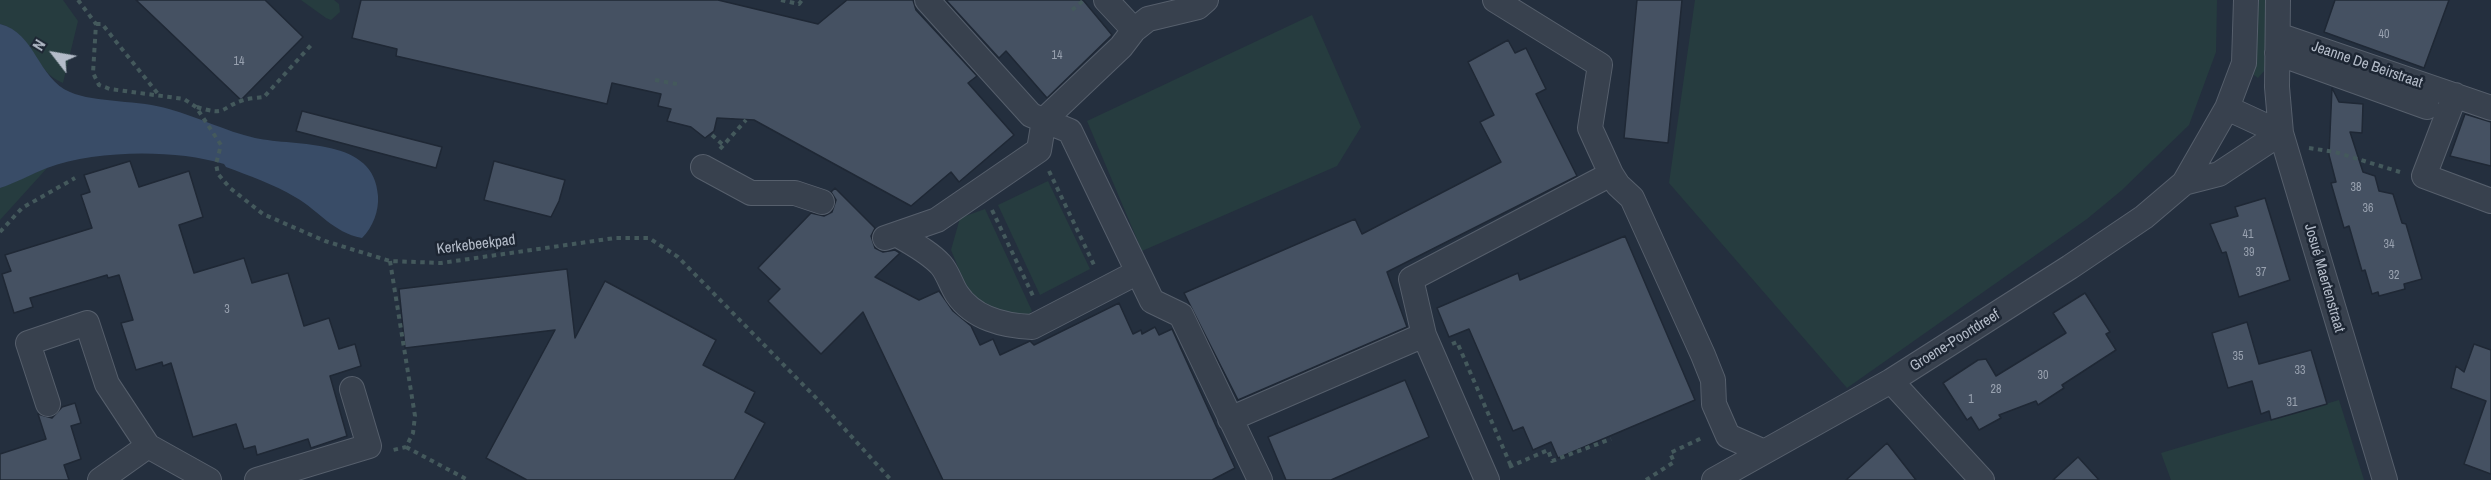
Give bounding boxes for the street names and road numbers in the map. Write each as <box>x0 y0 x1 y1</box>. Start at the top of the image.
street label: Jeanne De Beirstraat <box>2309 38 2425 92</box>
street label: Josué Maertenstraat <box>2300 222 2348 334</box>
street label: Kerkebeekpad <box>436 231 516 259</box>
street label: Groene-Poortdreef <box>1907 306 2003 376</box>

